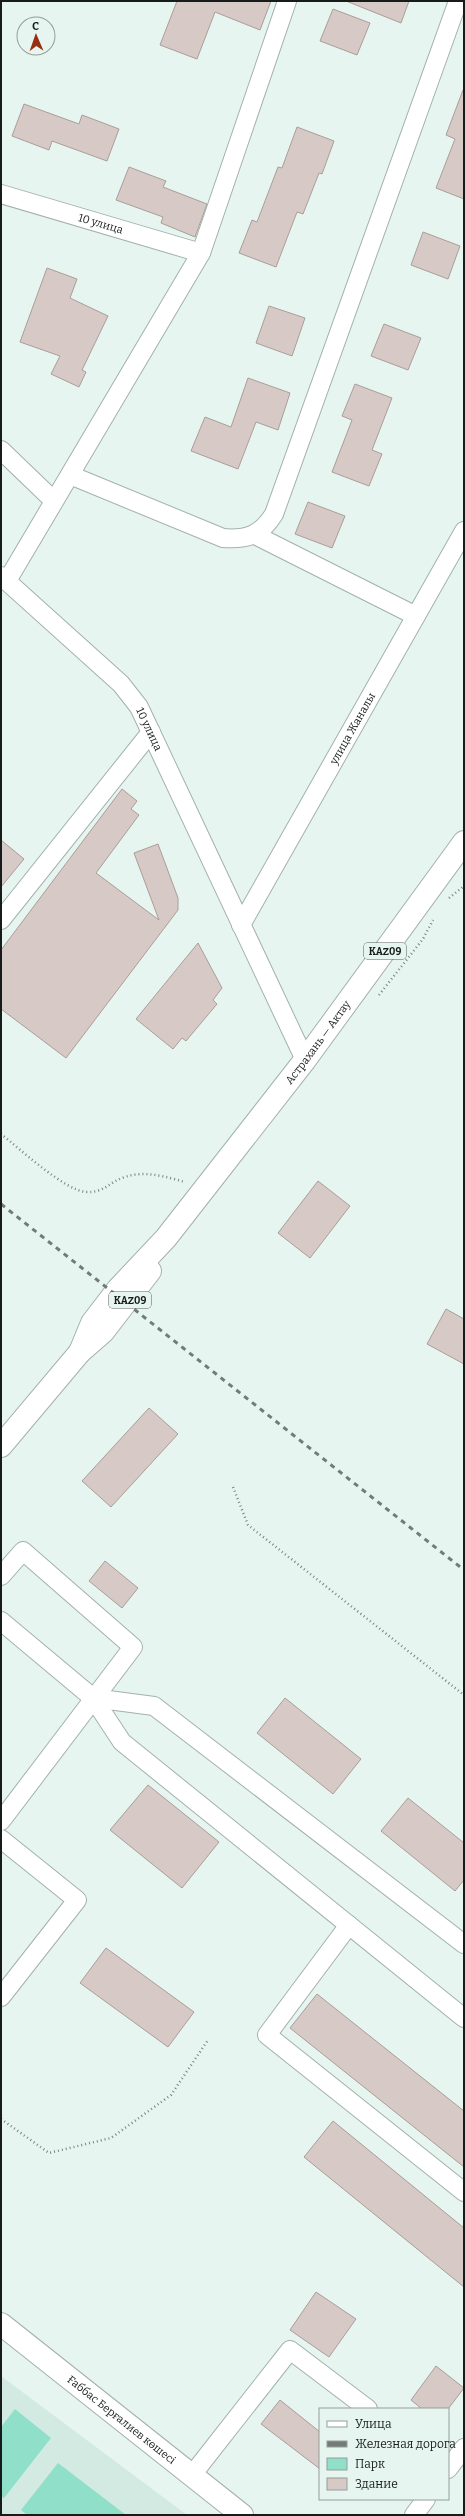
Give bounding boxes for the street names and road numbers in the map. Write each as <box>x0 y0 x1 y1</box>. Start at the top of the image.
street label: 10 улица <box>77 211 125 237</box>
street label: улица Жаналы <box>327 690 378 768</box>
street label: 10 улица <box>133 706 165 753</box>
road number: KAZ09 <box>364 943 406 959</box>
street label: Астрахань — Актау <box>283 998 353 1087</box>
road number: KAZ09 <box>109 1292 151 1308</box>
street label: Ғаббас Берғалиев көшесі <box>65 2373 179 2467</box>

